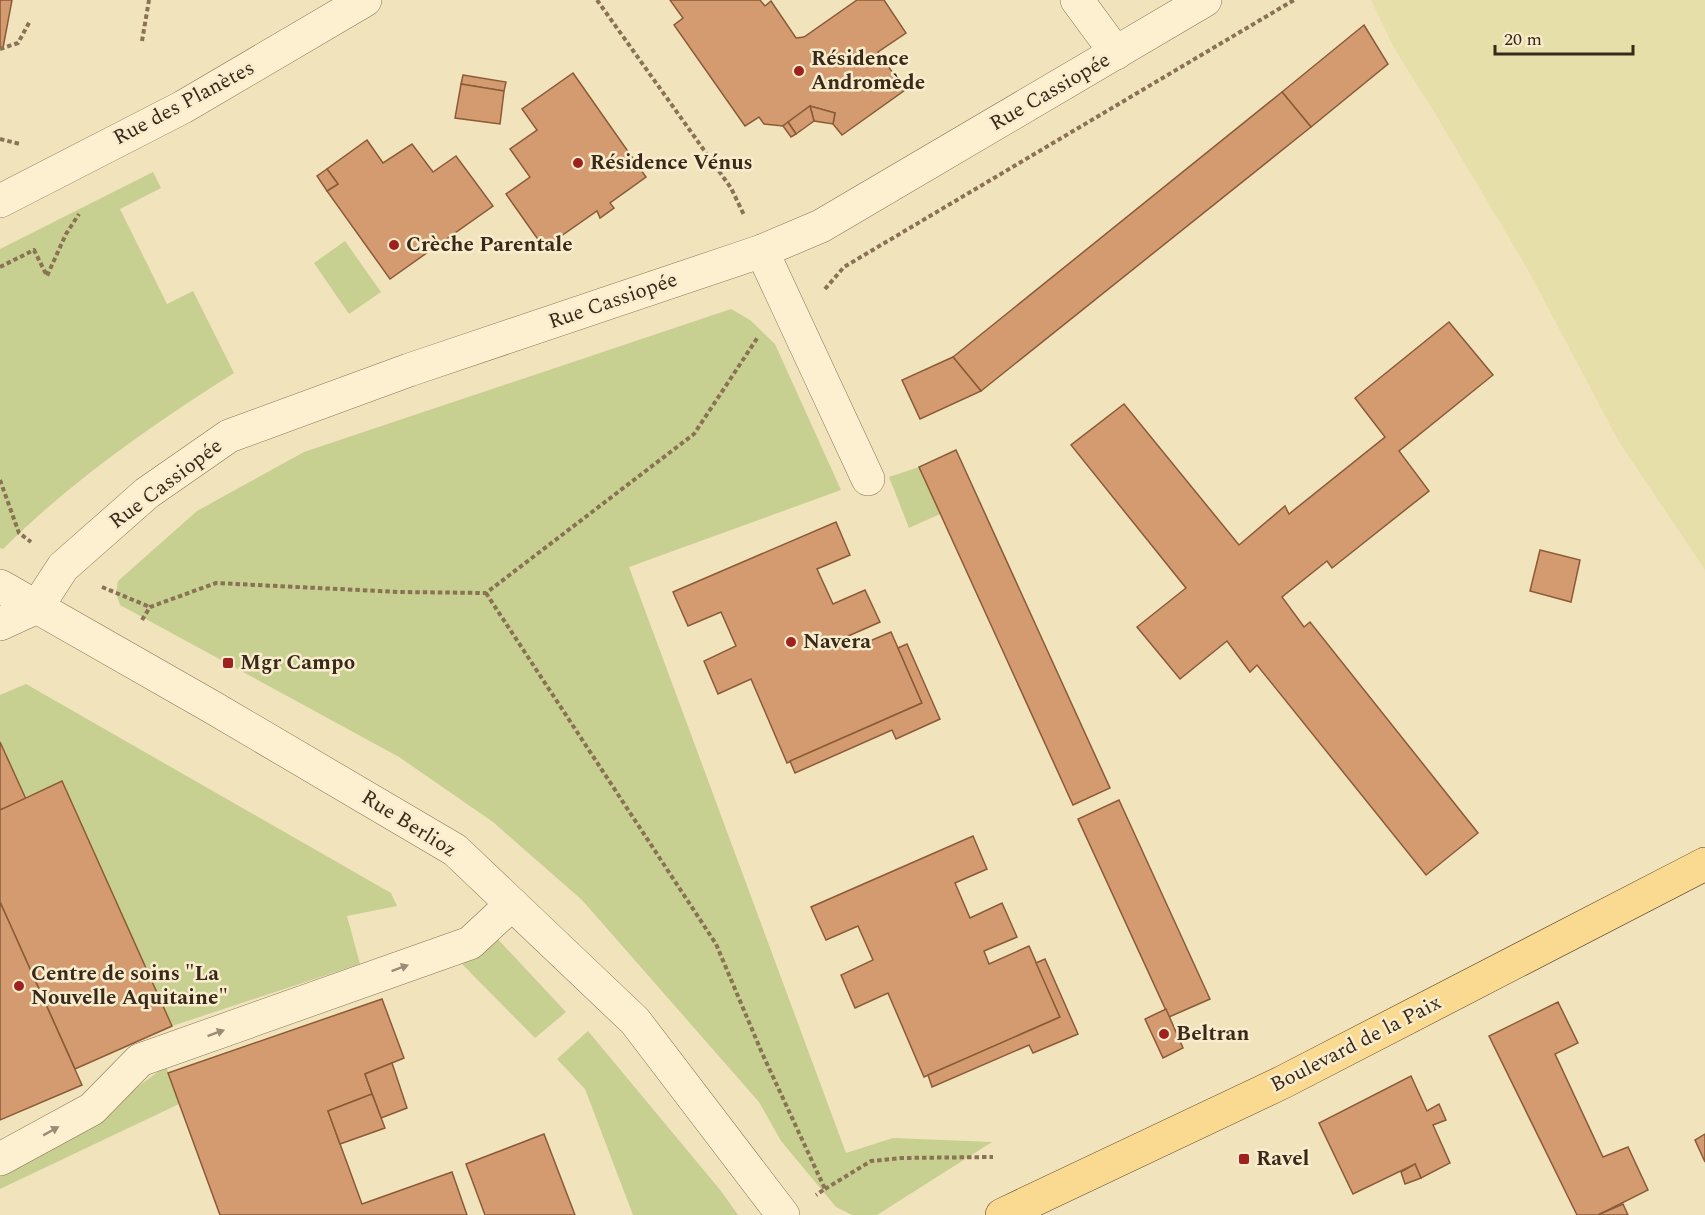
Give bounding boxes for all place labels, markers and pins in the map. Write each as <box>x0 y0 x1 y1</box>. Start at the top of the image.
place label: Résidence Andromède <box>811 43 925 99</box>
marker: Résidence Andromède <box>792 64 806 78</box>
place label: Résidence Vénus <box>590 147 753 179</box>
marker: Résidence Vénus <box>571 156 585 170</box>
place label: Crèche Parentale <box>406 229 573 261</box>
marker: Crèche Parentale <box>387 238 401 252</box>
place label: Navera <box>803 626 871 658</box>
marker: Navera <box>784 635 798 649</box>
place label: Mgr Campo <box>240 647 355 679</box>
marker: Mgr Campo <box>221 656 235 670</box>
place label: Centre de soins "La Nouvelle Aquitaine" <box>31 958 228 1014</box>
marker: Centre de soins "La Nouvelle Aquitaine" <box>12 979 26 993</box>
place label: Beltran <box>1176 1018 1249 1050</box>
marker: Beltran <box>1157 1027 1171 1041</box>
place label: Ravel <box>1256 1143 1310 1175</box>
marker: Ravel <box>1237 1152 1251 1166</box>

